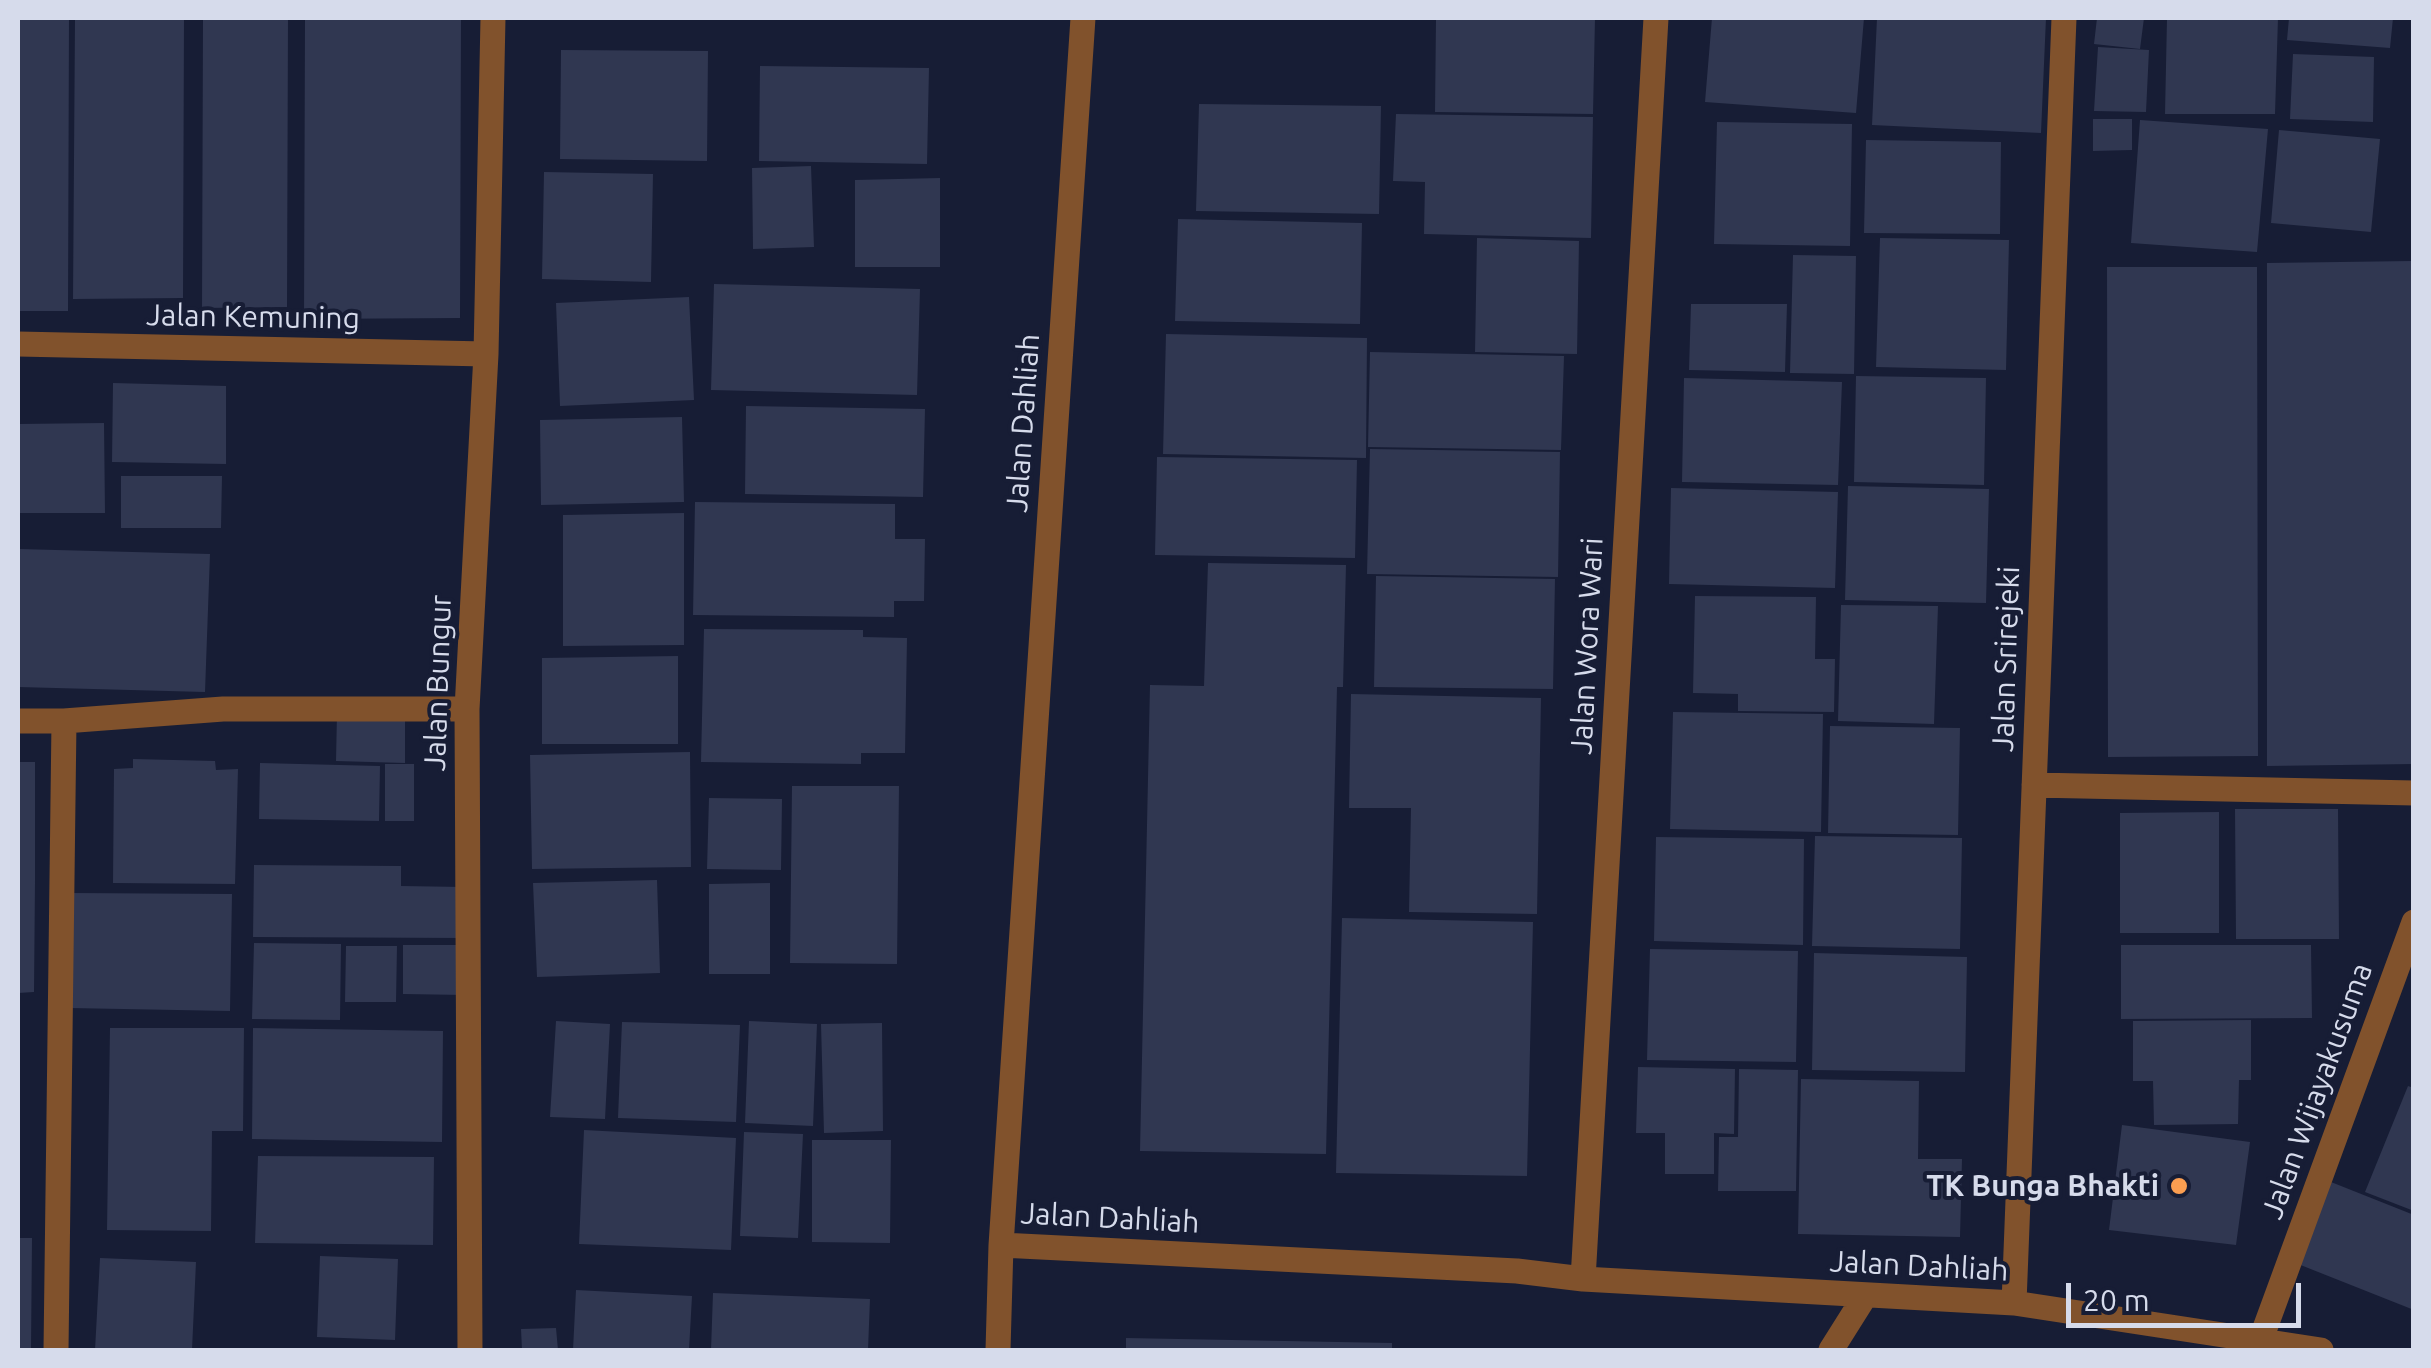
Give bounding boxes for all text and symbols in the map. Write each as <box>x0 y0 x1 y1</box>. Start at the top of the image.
street label: Jalan Kemuning <box>146 297 360 337</box>
street label: Jalan Dahliah <box>999 332 1047 514</box>
street label: Jalan Wora Wari <box>1563 537 1611 755</box>
street label: Jalan Srirejeki <box>1985 565 2027 753</box>
street label: Jalan Bungur <box>417 594 459 772</box>
street label: Jalan Wijayakusuma <box>2254 958 2380 1224</box>
place label: TK Bunga Bhakti <box>1926 1168 2159 1204</box>
marker: TK Bunga Bhakti <box>2168 1175 2190 1197</box>
street label: Jalan Dahliah <box>1020 1195 1200 1241</box>
street label: Jalan Dahliah <box>1829 1243 2009 1289</box>
scale bar <box>2071 1263 2306 1325</box>
text: 20 m <box>2083 1283 2150 1317</box>

